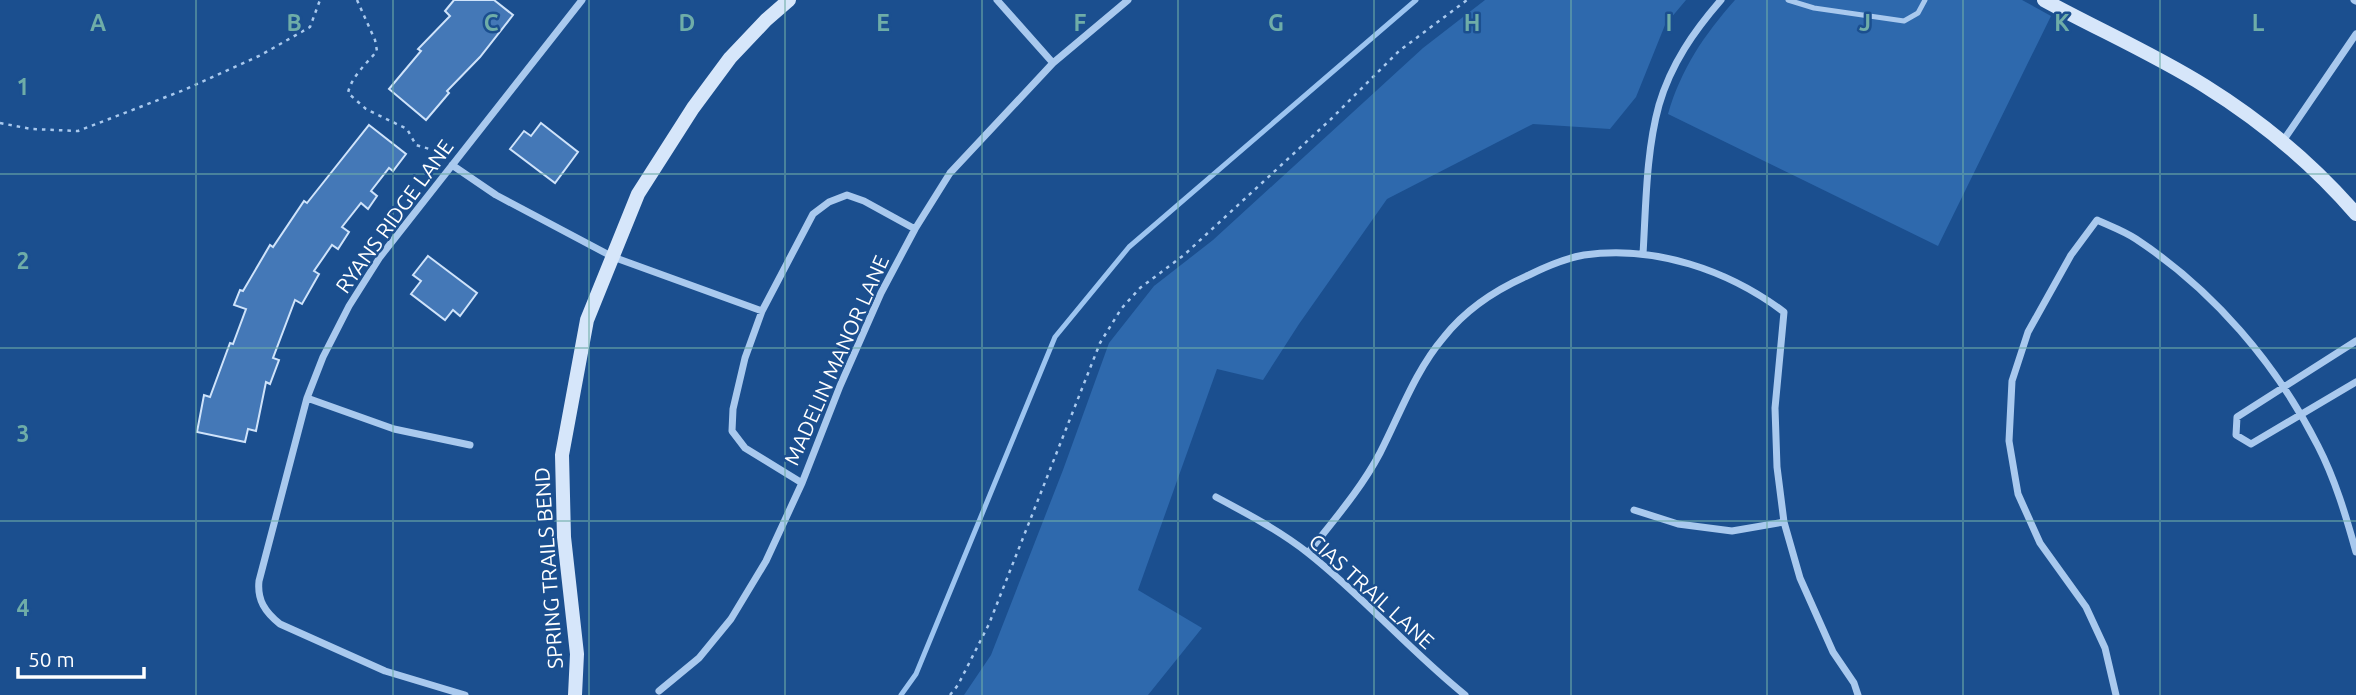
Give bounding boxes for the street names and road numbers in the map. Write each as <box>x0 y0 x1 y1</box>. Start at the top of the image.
street label: RYANS RIDGE LANE <box>330 135 458 297</box>
street label: MADELIN MANOR LANE <box>779 251 893 469</box>
street label: SPRING TRAILS BEND <box>529 466 567 670</box>
street label: CIAS TRAIL LANE <box>1305 529 1439 653</box>

